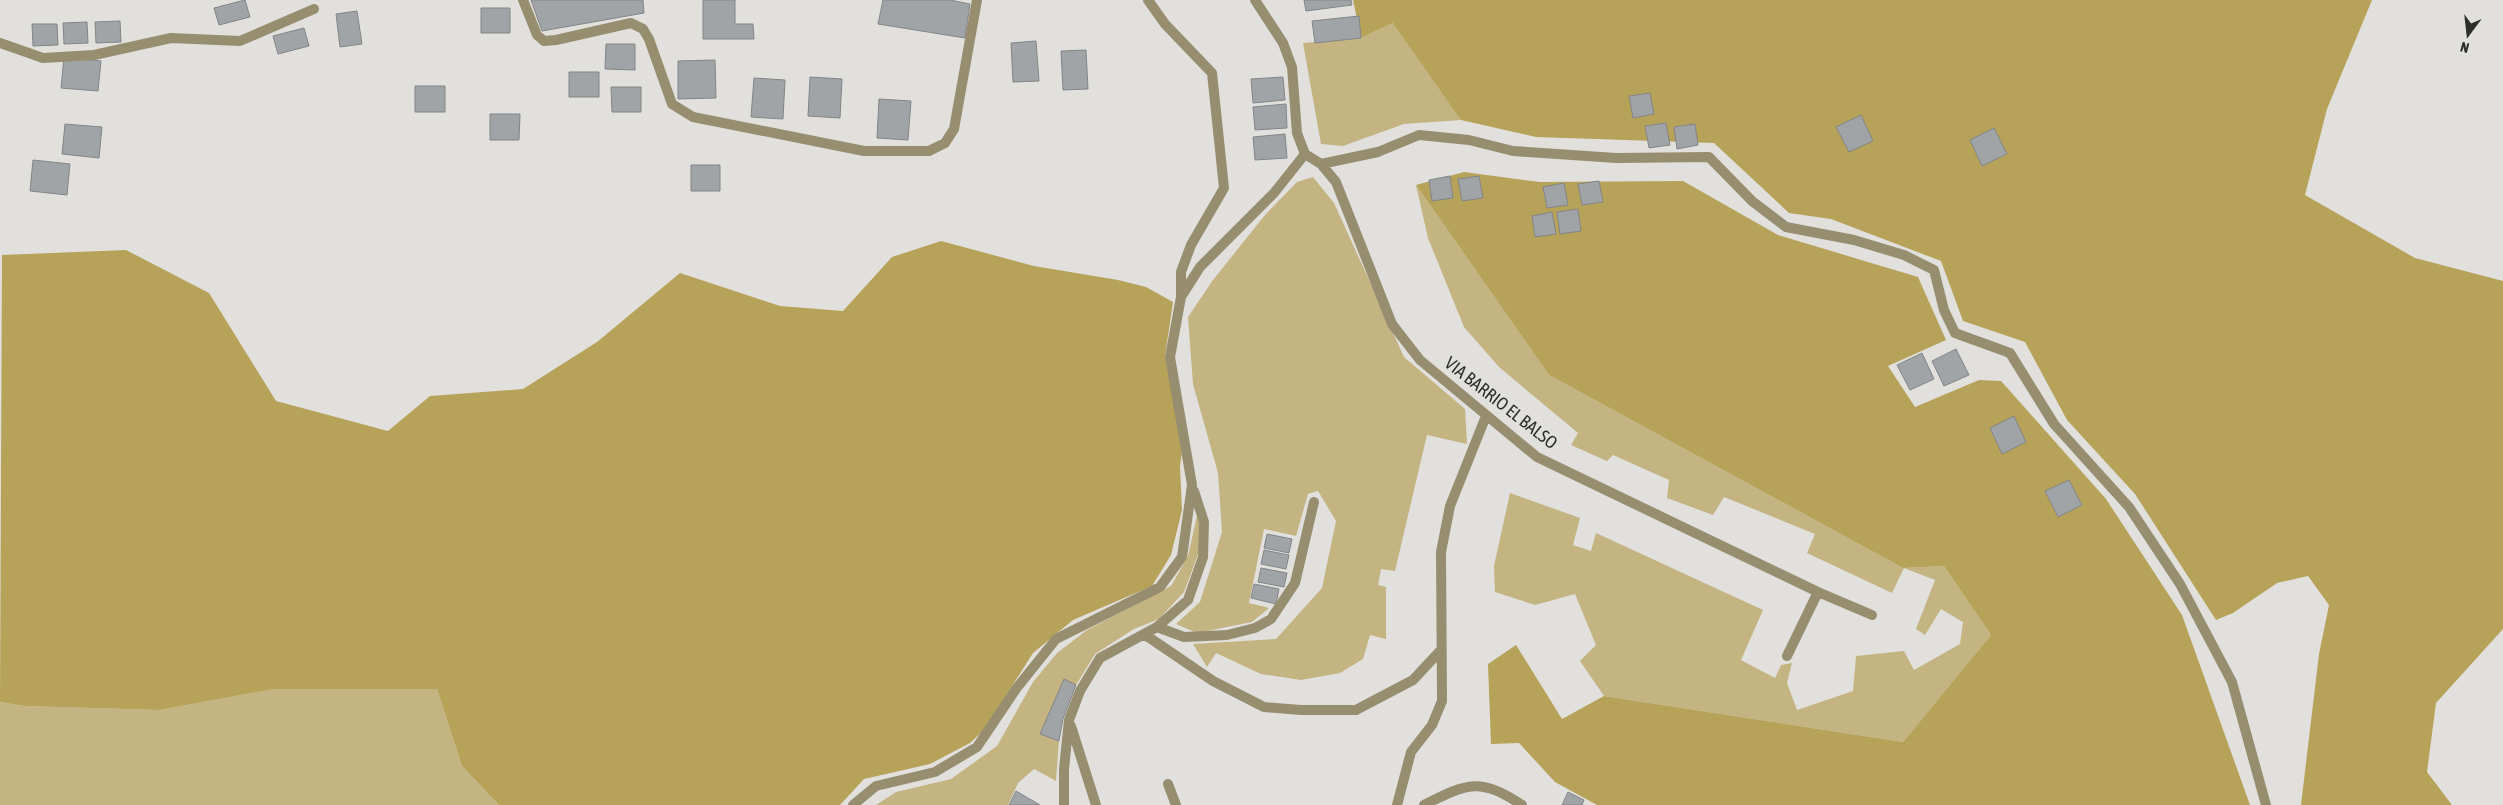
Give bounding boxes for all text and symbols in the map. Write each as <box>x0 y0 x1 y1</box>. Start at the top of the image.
north arrow <box>2443 10 2493 60</box>
text: N <box>2459 39 2471 56</box>
street label: VIA BARRIO EL BALSO <box>1441 352 1562 453</box>

